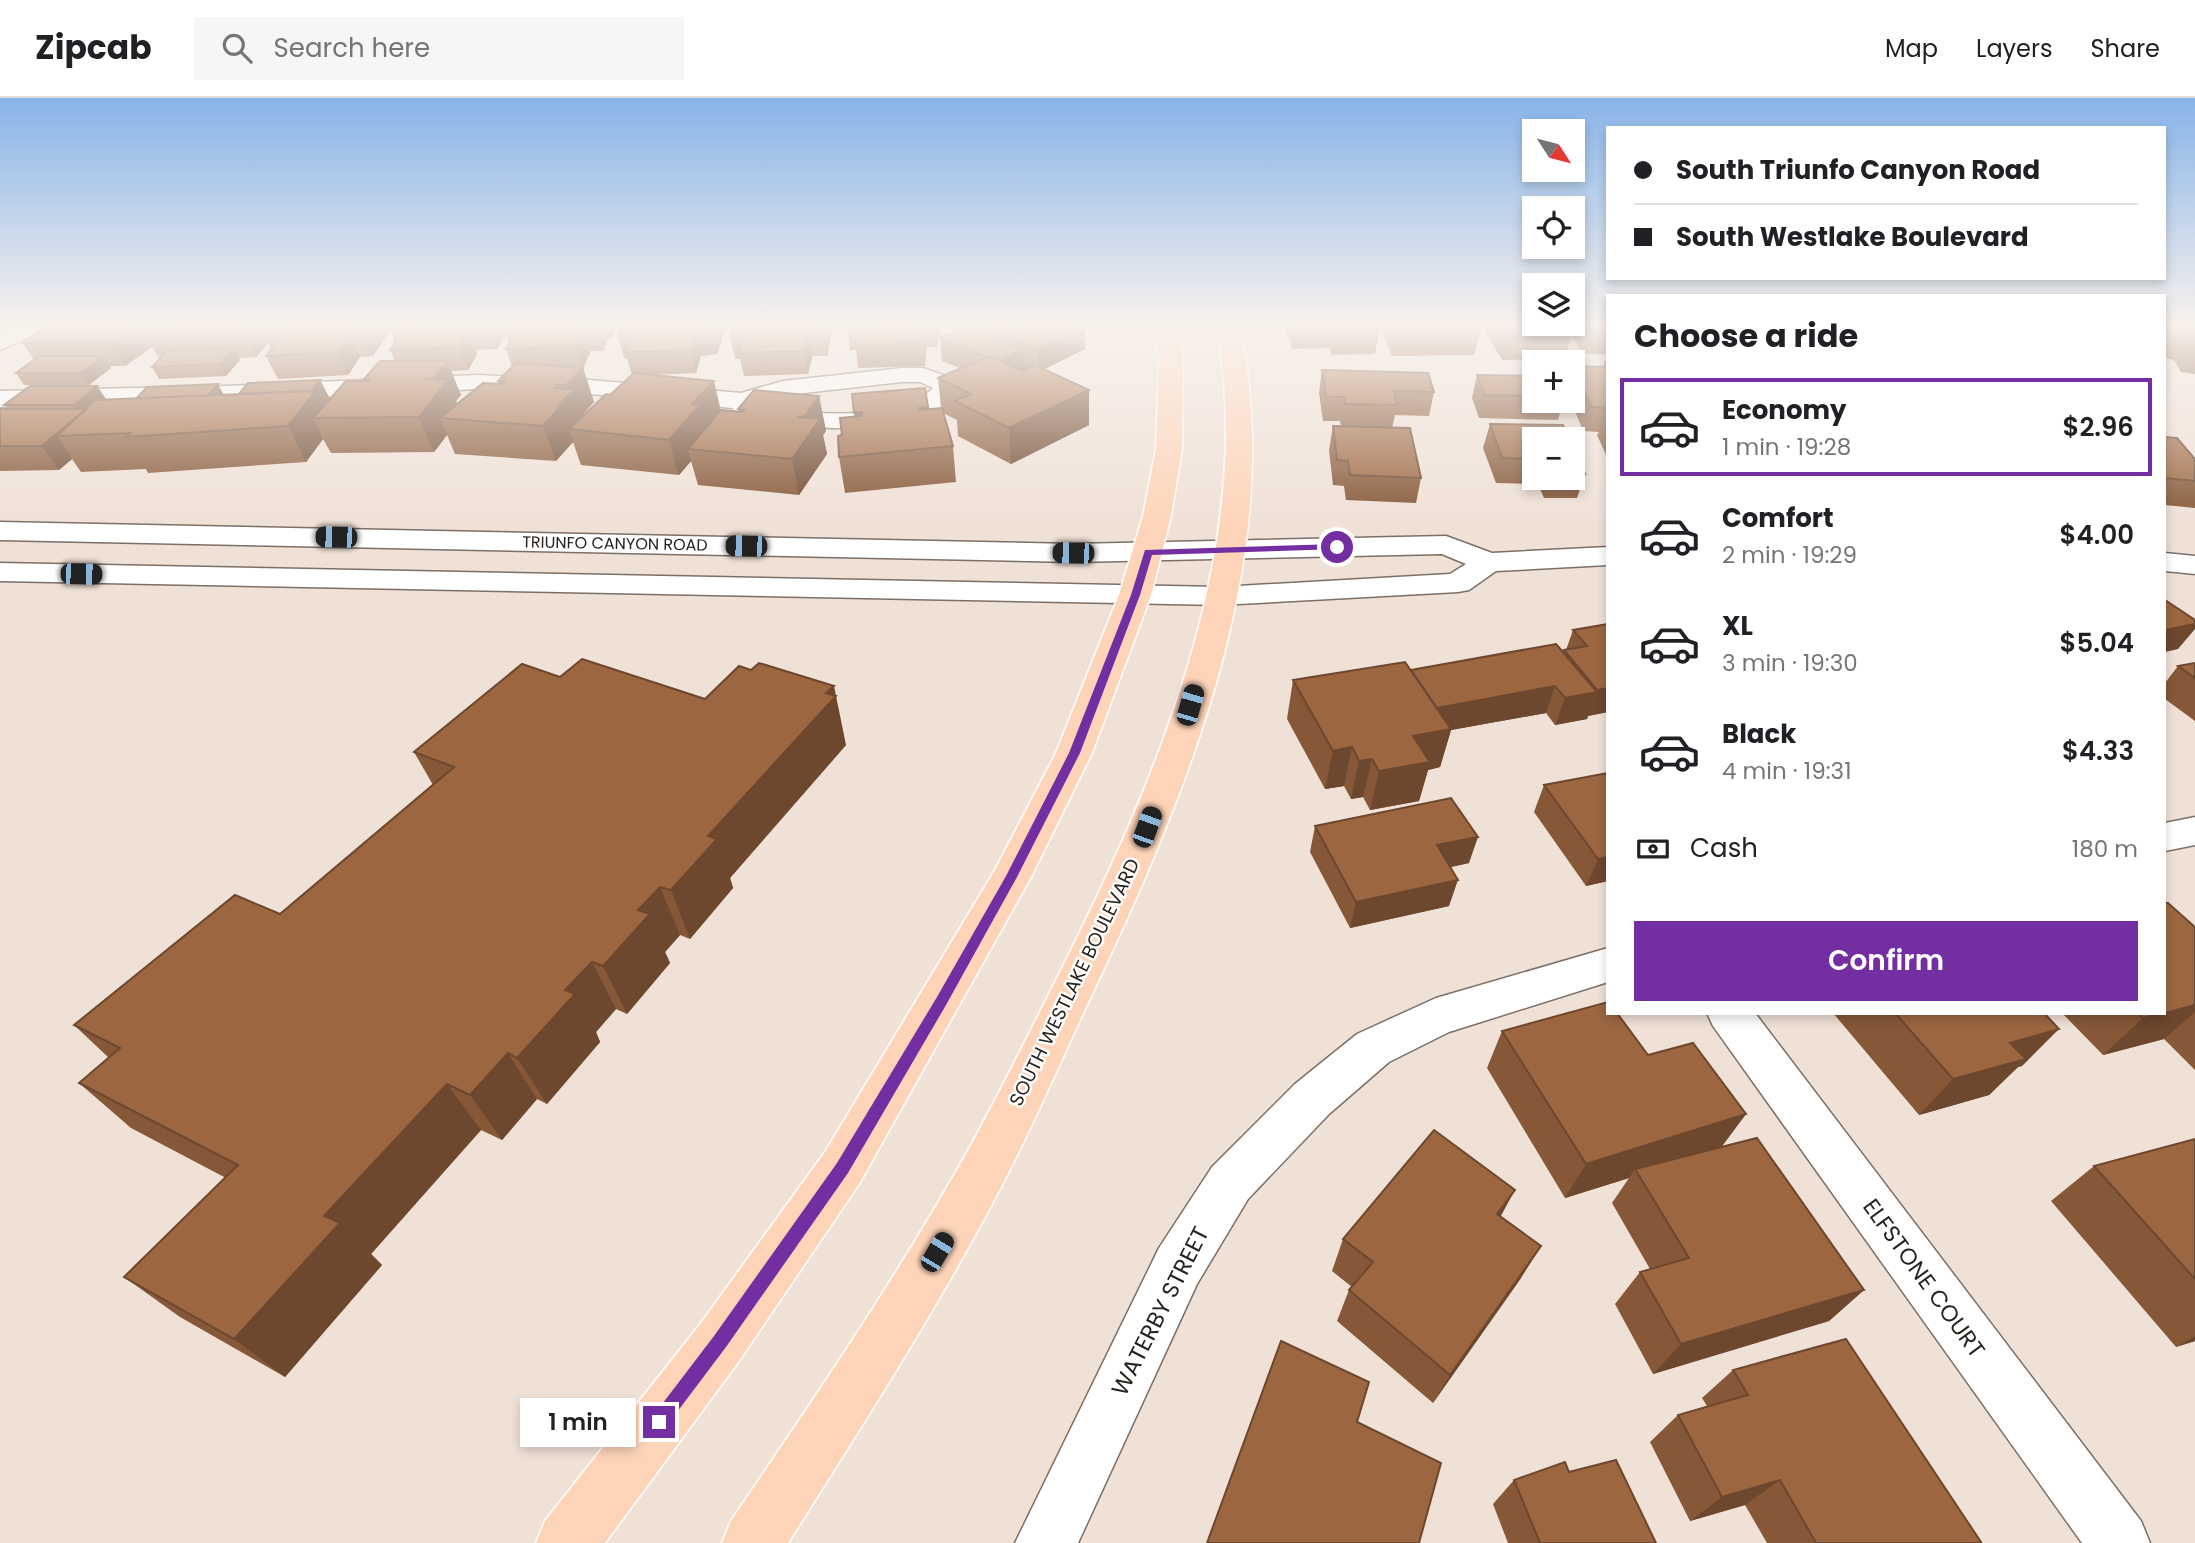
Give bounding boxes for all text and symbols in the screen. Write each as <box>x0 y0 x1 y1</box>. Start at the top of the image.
search box <box>194 17 684 80</box>
text: Zipcab <box>35 24 152 71</box>
icon: search <box>218 29 256 67</box>
text: Search here <box>274 30 430 66</box>
text: Map <box>1885 32 1938 65</box>
text: Layers <box>1976 32 2052 65</box>
text: Share <box>2090 32 2160 65</box>
north arrow <box>1522 119 1586 182</box>
map controls <box>1522 119 1585 490</box>
text: South Triunfo Canyon Road <box>1676 152 2040 188</box>
button: locate <box>1522 196 1585 259</box>
text: South Westlake Boulevard <box>1676 219 2029 255</box>
button: layers <box>1522 273 1585 336</box>
text: Choose a ride <box>1634 313 1858 358</box>
button: + <box>1522 350 1585 413</box>
text: Economy <box>1722 392 1846 428</box>
icon: car <box>1638 396 1701 459</box>
text: $2.96 <box>2062 409 2134 445</box>
button: − <box>1522 427 1585 490</box>
text: 1 min · 19:28 <box>1722 431 1851 463</box>
text: Comfort <box>1722 500 1834 536</box>
icon: car <box>1638 504 1701 567</box>
text: $4.00 <box>2059 517 2134 553</box>
car <box>315 526 358 548</box>
street label: TRIUNFO CANYON ROAD <box>522 530 708 557</box>
route start <box>1321 531 1353 563</box>
car <box>725 535 768 557</box>
text: 2 min · 19:29 <box>1722 539 1857 571</box>
car <box>1052 542 1095 564</box>
car <box>60 563 103 585</box>
text: XL <box>1722 608 1753 644</box>
icon: car <box>1638 612 1701 675</box>
text: $5.04 <box>2060 625 2134 661</box>
text: 3 min · 19:30 <box>1722 647 1858 679</box>
car <box>1175 682 1206 728</box>
text: Black <box>1722 716 1796 752</box>
icon: car <box>1638 720 1701 783</box>
text: $4.33 <box>2062 733 2134 769</box>
text: 4 min · 19:31 <box>1722 755 1852 787</box>
car <box>1130 804 1165 850</box>
icon: cash <box>1634 830 1672 868</box>
text: Cash <box>1690 830 1758 866</box>
text: 180 m <box>2072 833 2138 865</box>
street label: SOUTH WESTLAKE BOULEVARD <box>1003 854 1146 1111</box>
button: Confirm <box>1634 921 2138 1001</box>
street label: ELFSTONE COURT <box>1855 1192 1993 1364</box>
street label: WATERBY STREET <box>1104 1221 1216 1401</box>
car <box>918 1229 957 1275</box>
callout: 1 min <box>519 1398 634 1446</box>
text: 1 min <box>548 1406 608 1438</box>
route end <box>643 1406 675 1438</box>

